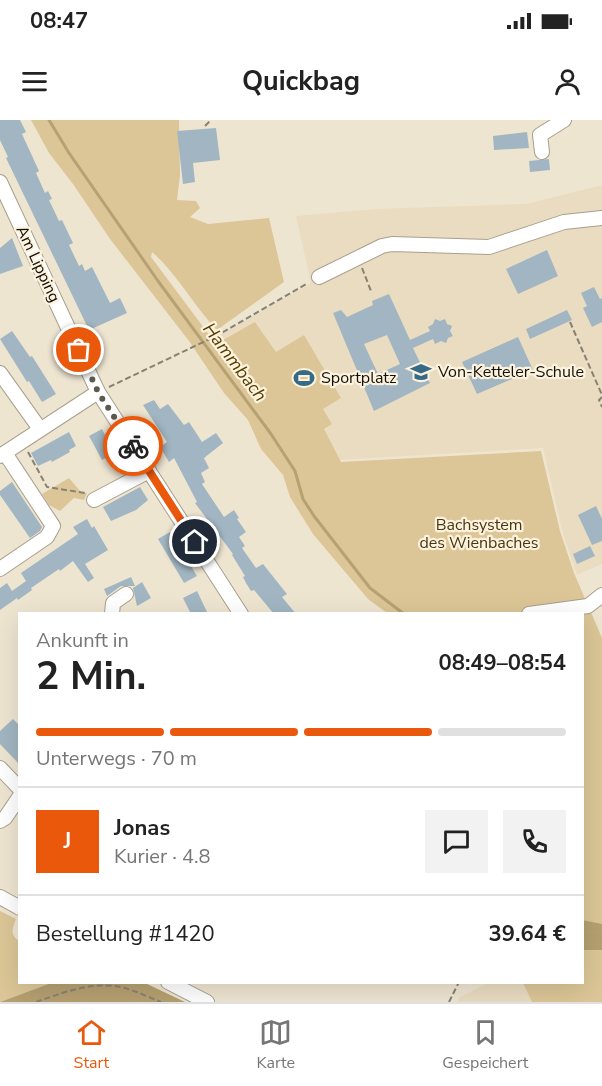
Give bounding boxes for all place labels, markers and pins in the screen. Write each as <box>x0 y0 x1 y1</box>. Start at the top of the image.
pin <box>53 324 104 375</box>
school or university icon: Von-Ketteler-Schule <box>409 360 433 384</box>
place label: Von-Ketteler-Schule <box>437 361 584 383</box>
sports icon: Sportplatz <box>292 366 316 390</box>
place label: Sportplatz <box>321 367 396 389</box>
pin <box>169 516 220 567</box>

